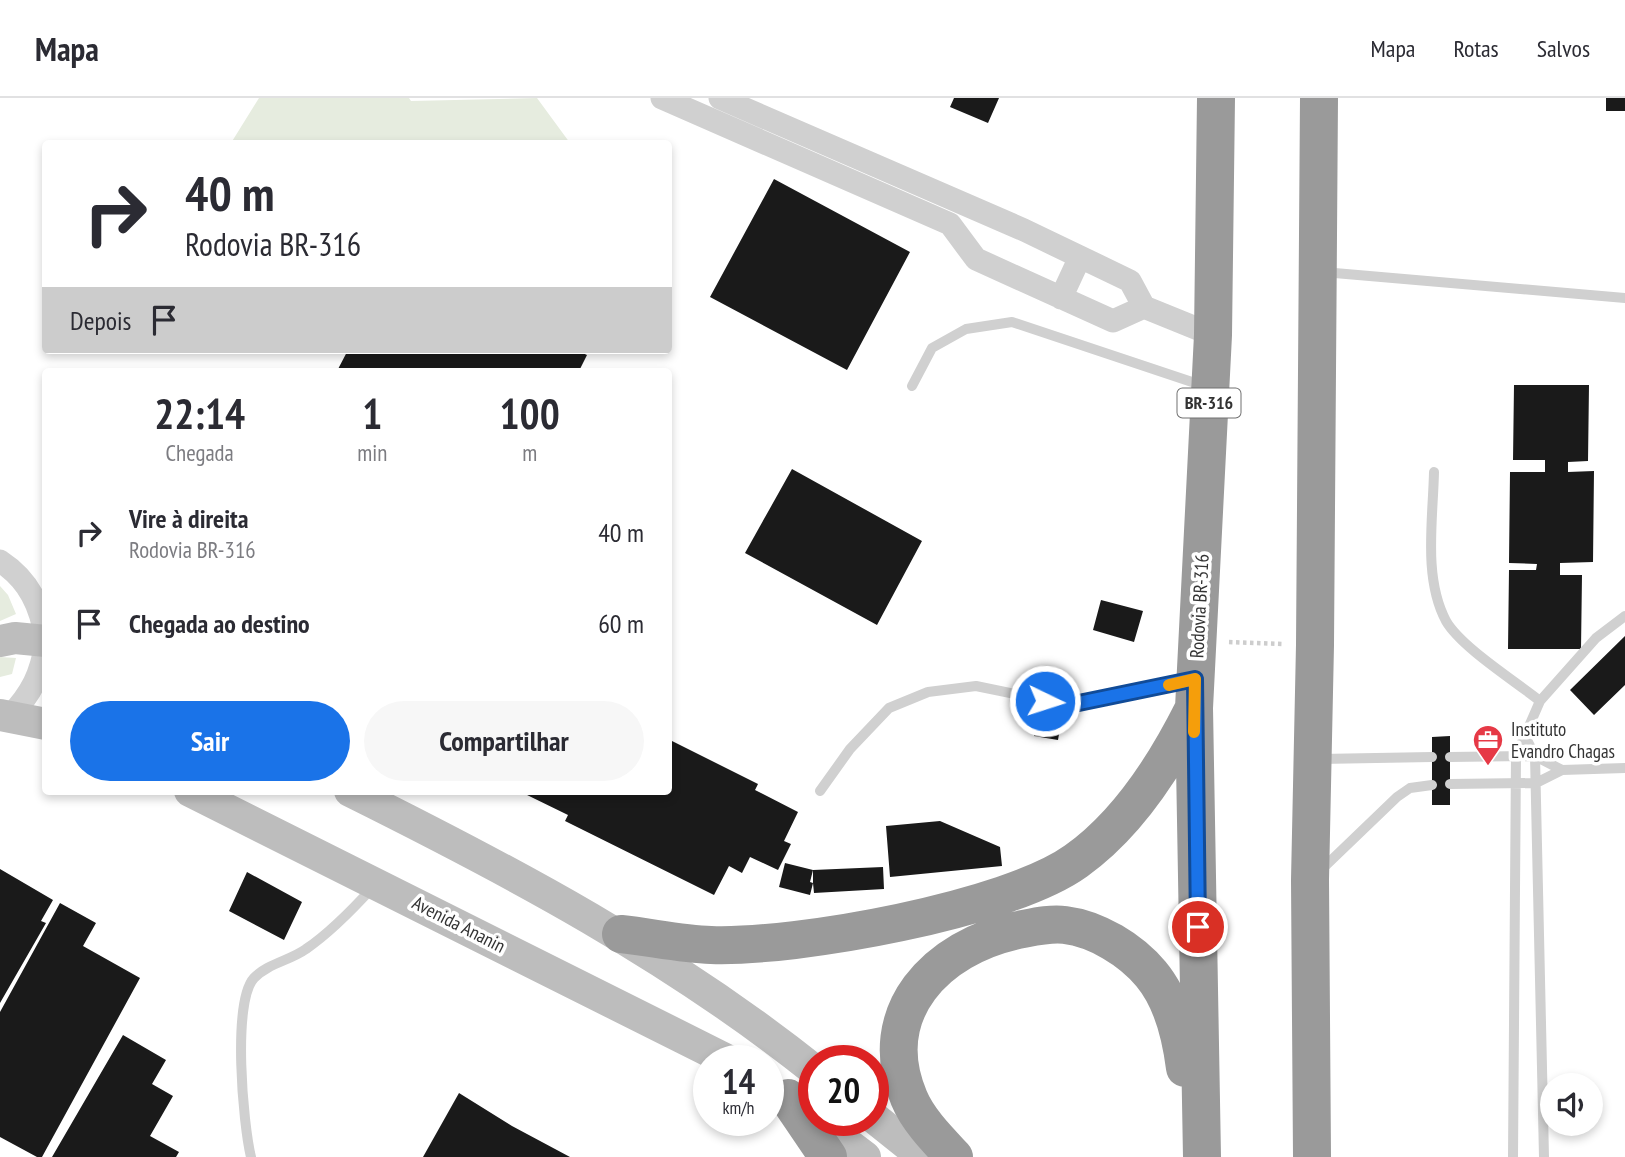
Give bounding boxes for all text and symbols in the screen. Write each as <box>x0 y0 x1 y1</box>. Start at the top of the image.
text: Mapa <box>35 27 99 70</box>
text: Mapa <box>1371 33 1415 64</box>
text: Rotas <box>1453 33 1499 64</box>
text: Salvos <box>1537 33 1590 64</box>
text: 40 m <box>185 161 274 225</box>
icon: right <box>70 168 161 259</box>
text: Rodovia BR-316 <box>185 223 361 265</box>
icon: arrive <box>145 301 183 339</box>
text: Depois <box>70 304 131 337</box>
text: 22:14 <box>154 386 245 441</box>
text: 1 <box>362 386 382 441</box>
text: 100 <box>500 386 560 441</box>
road number: BR-316 <box>1178 388 1240 418</box>
text: Chegada <box>166 438 234 467</box>
text: min <box>357 438 387 467</box>
text: m <box>522 438 537 467</box>
text: Vire à direita <box>129 502 248 535</box>
icon: right <box>70 514 108 552</box>
text: 40 m <box>598 516 644 549</box>
text: Rodovia BR-316 <box>129 535 256 564</box>
street label: Rodovia BR-316 <box>1184 553 1214 659</box>
icon: arrive <box>70 605 108 643</box>
text: Chegada ao destino <box>129 607 310 640</box>
text: 60 m <box>598 607 644 640</box>
position arrow <box>1008 664 1082 738</box>
button: Sair <box>70 701 350 781</box>
button: Compartilhar <box>364 701 644 781</box>
place label: Instituto Evandro Chagas <box>1511 717 1615 763</box>
office icon: Instituto Evandro Chagas <box>1471 723 1505 767</box>
street label: Avenida Ananin <box>408 890 510 958</box>
pin <box>1168 897 1228 957</box>
icon: arrive <box>1179 908 1217 946</box>
speed limit sign: 20 <box>798 1045 889 1136</box>
text: 14 <box>722 1058 755 1104</box>
map controls <box>1540 1073 1603 1136</box>
button: sound <box>1540 1073 1603 1136</box>
text: km/h <box>723 1096 754 1119</box>

